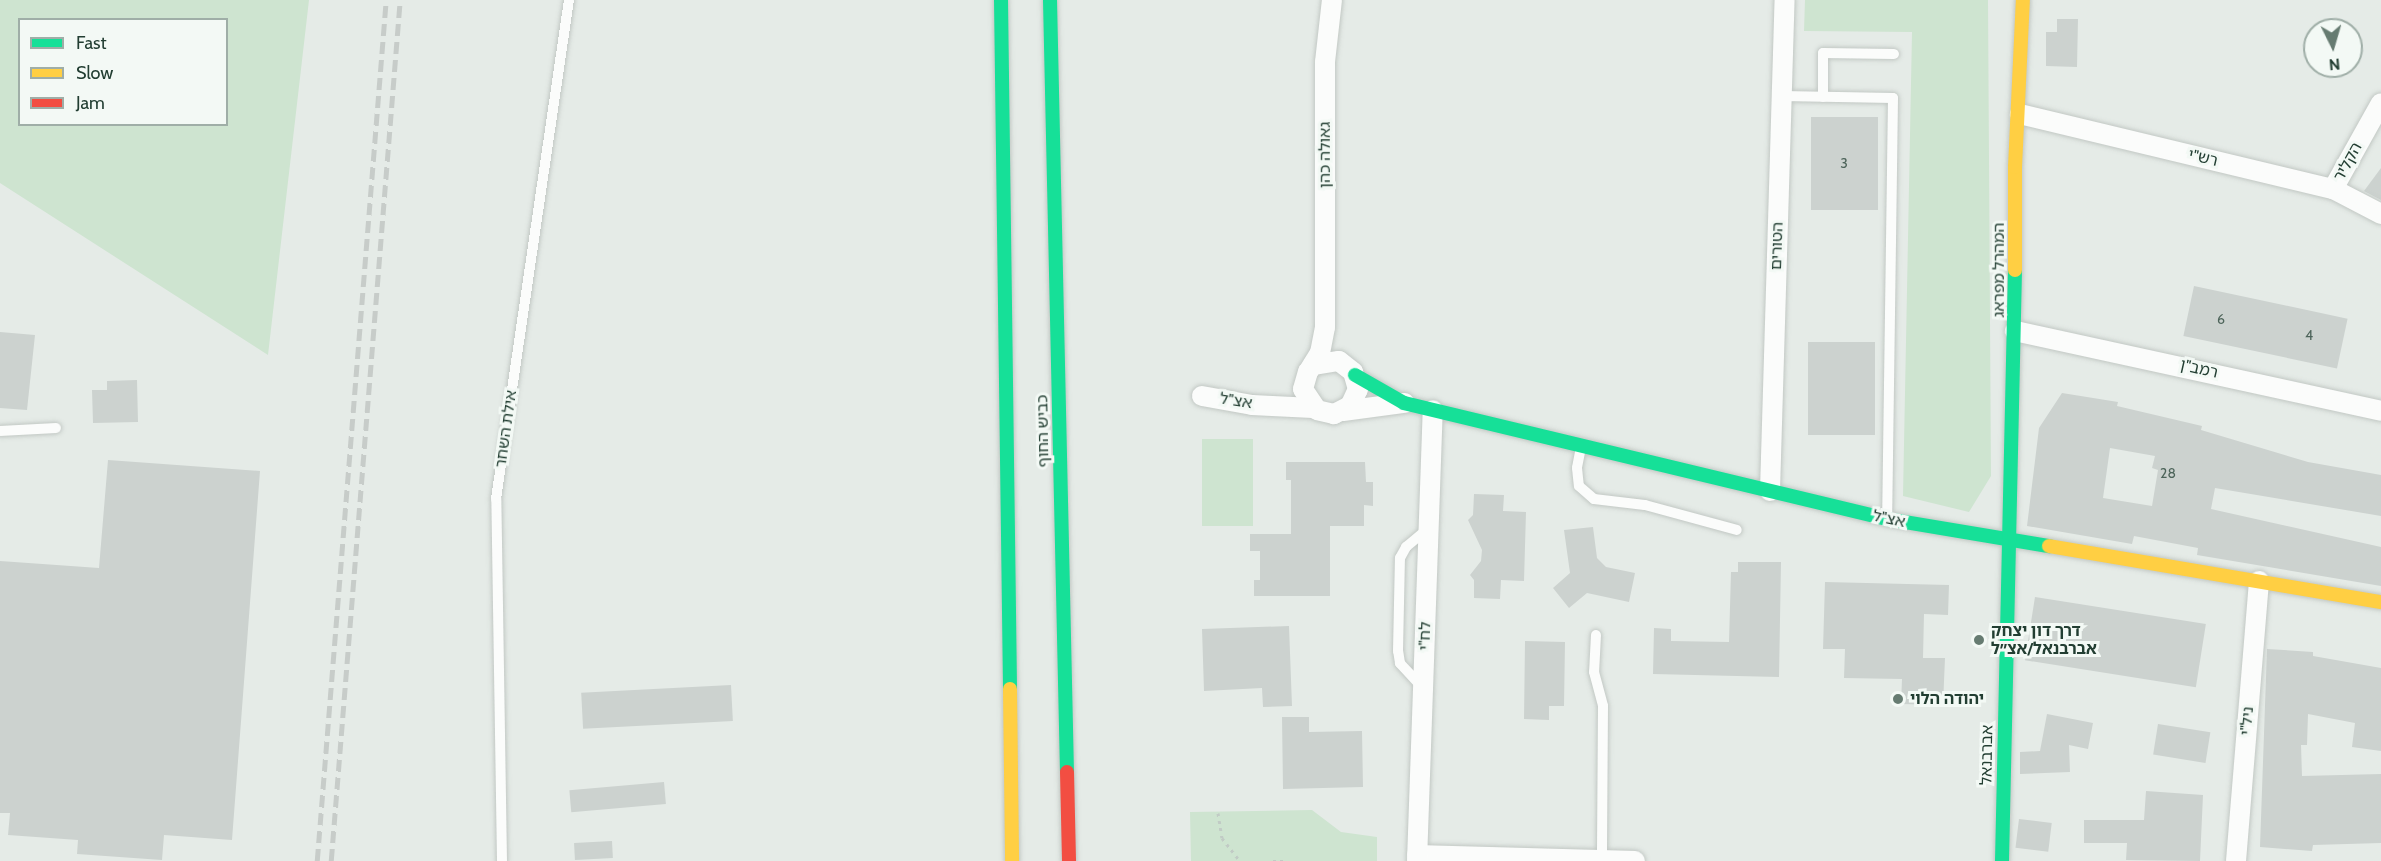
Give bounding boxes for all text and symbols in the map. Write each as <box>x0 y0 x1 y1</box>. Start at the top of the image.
legend <box>18 18 228 126</box>
north arrow <box>2303 18 2363 78</box>
text: Fast <box>76 32 107 54</box>
text: N <box>2328 54 2341 74</box>
text: Slow <box>76 62 113 84</box>
text: Jam <box>76 92 105 114</box>
street label: גאולה כהן <box>1315 122 1335 188</box>
street label: הקליר <box>2330 139 2366 185</box>
street label: רש"י <box>2186 145 2220 171</box>
house number: 3 <box>1840 155 1848 171</box>
street label: הטורים <box>1767 221 1787 271</box>
street label: המהרל מפראג <box>1989 222 2009 318</box>
house number: 6 <box>2217 311 2225 327</box>
house number: 4 <box>2305 327 2313 343</box>
street label: רמב"ן <box>2178 355 2220 383</box>
street label: אילת השחר <box>491 389 521 469</box>
street label: אצ"ל <box>1218 389 1254 413</box>
street label: כביש החוף <box>1033 394 1053 468</box>
house number: 28 <box>2160 465 2176 481</box>
street label: אצ"ל <box>1871 506 1907 532</box>
street label: לח"י <box>1415 621 1435 651</box>
place label: דרך דון יצחק אברבנאל/אצ״ל <box>1991 621 2097 659</box>
marker: דרך דון יצחק אברבנאל/אצ״ל <box>1972 633 1986 647</box>
place label: יהודה הלוי <box>1910 689 1984 709</box>
marker: יהודה הלוי <box>1891 692 1905 706</box>
street label: ניל"י <box>2236 706 2258 736</box>
street label: אברבנאל <box>1977 725 1997 785</box>

